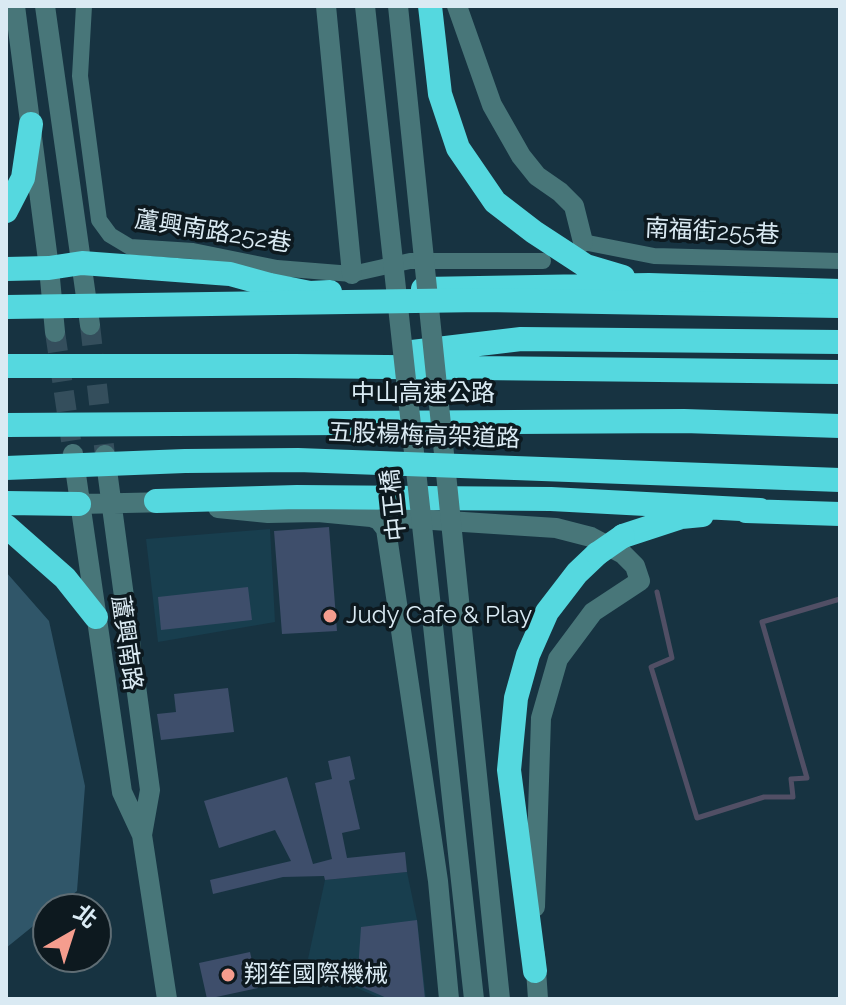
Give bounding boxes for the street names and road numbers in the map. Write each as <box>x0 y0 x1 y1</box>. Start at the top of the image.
street label: 蘆興南路252巷 <box>133 205 293 259</box>
street label: 南福街255巷 <box>644 214 780 250</box>
street label: 中山高速公路 <box>351 380 495 408</box>
street label: 五股楊梅高架道路 <box>328 418 520 454</box>
street label: 中正橋 <box>376 468 412 542</box>
street label: 蘆興南路 <box>105 593 147 693</box>

